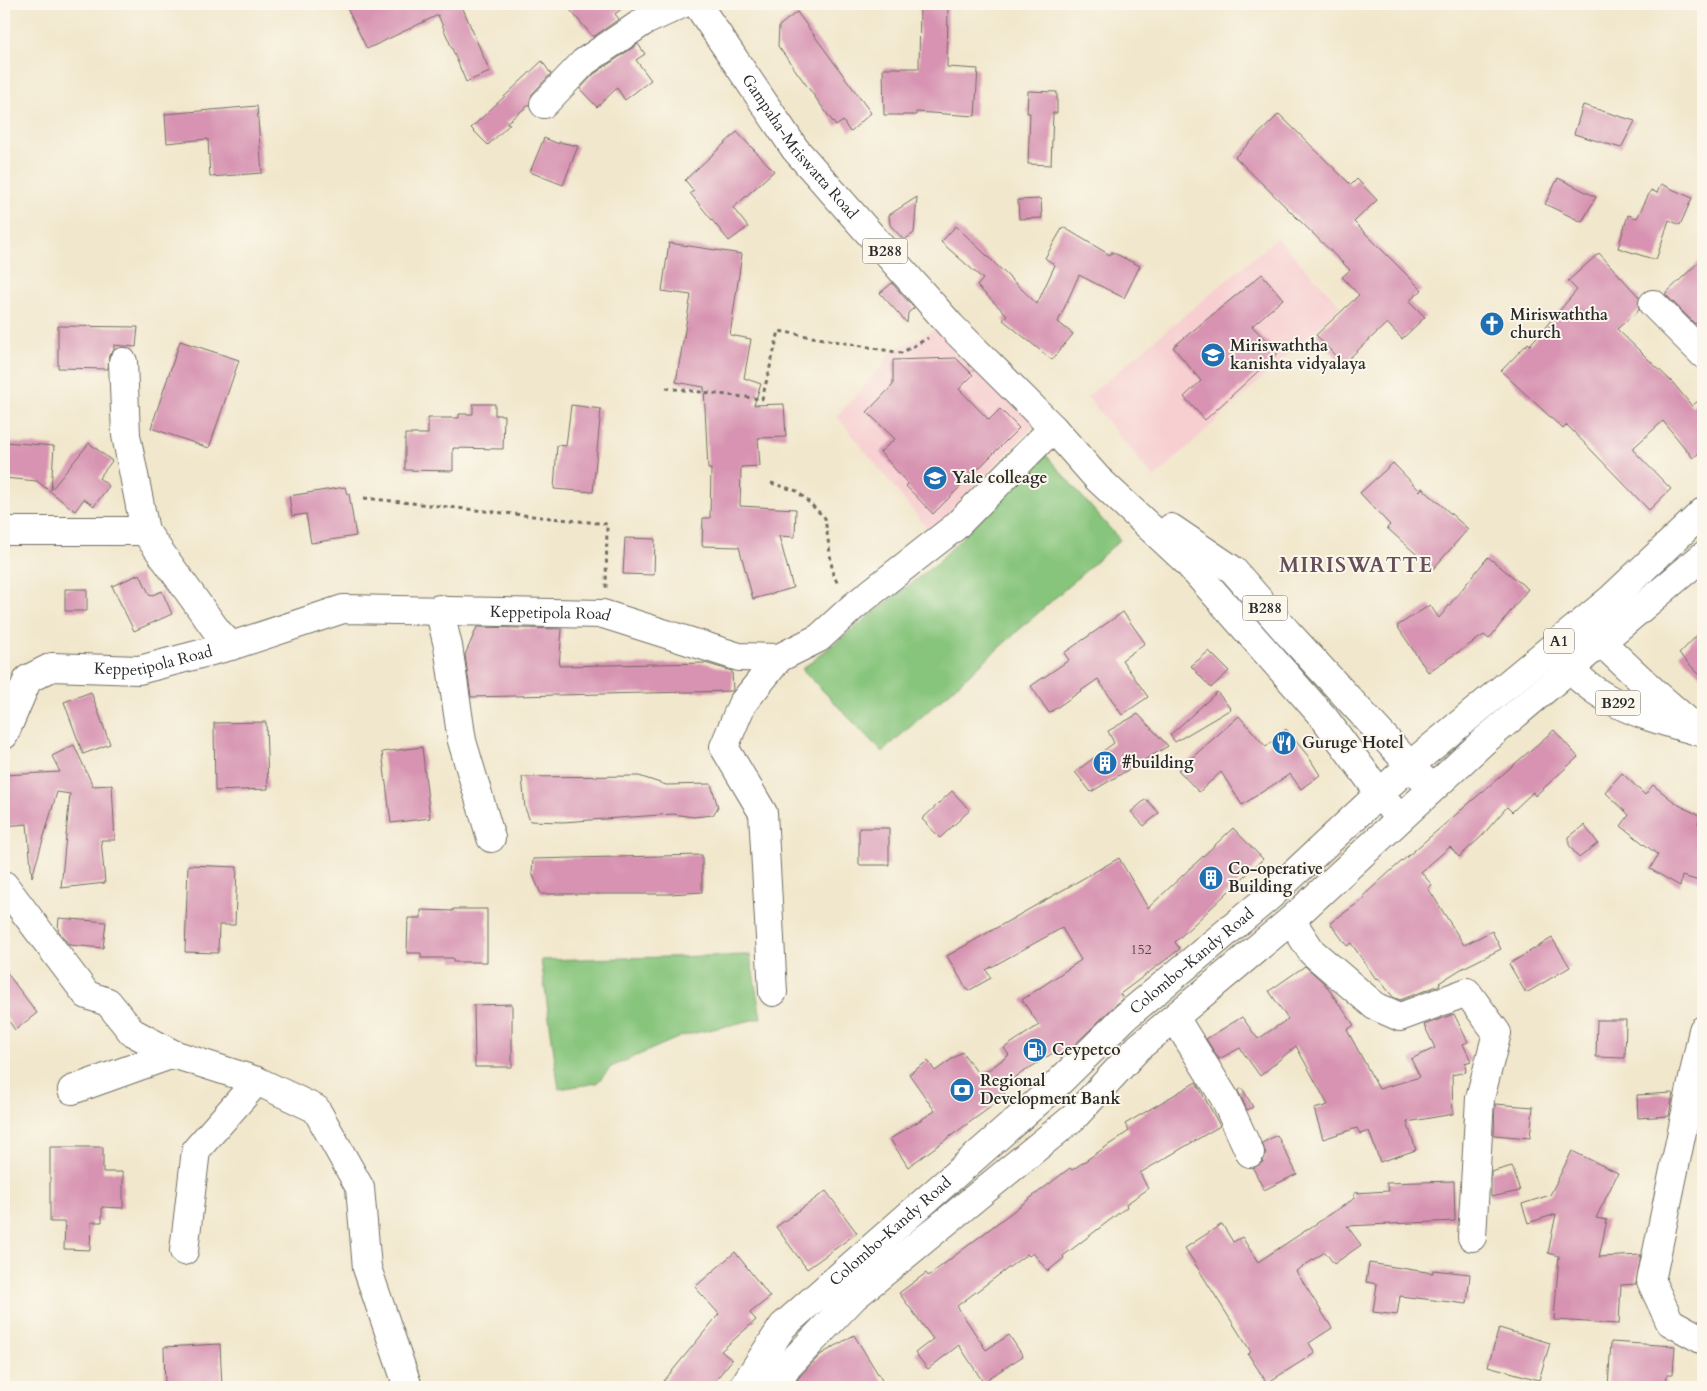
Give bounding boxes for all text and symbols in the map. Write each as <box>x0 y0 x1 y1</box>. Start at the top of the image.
street label: Gampaha-Mriswatta Road <box>736 70 863 224</box>
road number: B288 <box>862 238 908 264</box>
place label: Miriswaththa church <box>1510 304 1608 344</box>
church icon: Miriswaththa church <box>1479 311 1505 337</box>
place label: Miriswaththa kanishta vidyalaya <box>1230 335 1366 375</box>
school or university icon: Miriswaththa kanishta vidyalaya <box>1200 342 1226 368</box>
school or university icon: Yale colleage <box>922 465 948 491</box>
place label: Yale colleage <box>952 467 1048 489</box>
district label: MIRISWATTE <box>1279 551 1433 580</box>
road number: B288 <box>1242 596 1288 620</box>
street label: Keppetipola Road <box>490 601 614 627</box>
road number: A1 <box>1544 628 1574 654</box>
street label: Keppetipola Road <box>93 640 215 681</box>
road number: B292 <box>1596 690 1640 716</box>
restaurant icon: Guruge Hotel <box>1271 730 1297 756</box>
place label: Guruge Hotel <box>1302 732 1404 754</box>
building icon: #building <box>1092 750 1118 776</box>
place label: #building <box>1122 752 1194 774</box>
place label: Co-operative Building <box>1228 858 1323 898</box>
building icon: Co-operative Building <box>1198 865 1224 891</box>
street label: Colombo-Kandy Road <box>1125 903 1259 1020</box>
house number: 152 <box>1130 940 1152 959</box>
fuel station icon: Ceypetco <box>1022 1037 1048 1063</box>
place label: Ceypetco <box>1052 1039 1121 1061</box>
place label: Regional Development Bank <box>980 1070 1120 1110</box>
bank icon: Regional Development Bank <box>949 1077 975 1103</box>
street label: Colombo-Kandy Road <box>825 1171 957 1291</box>

